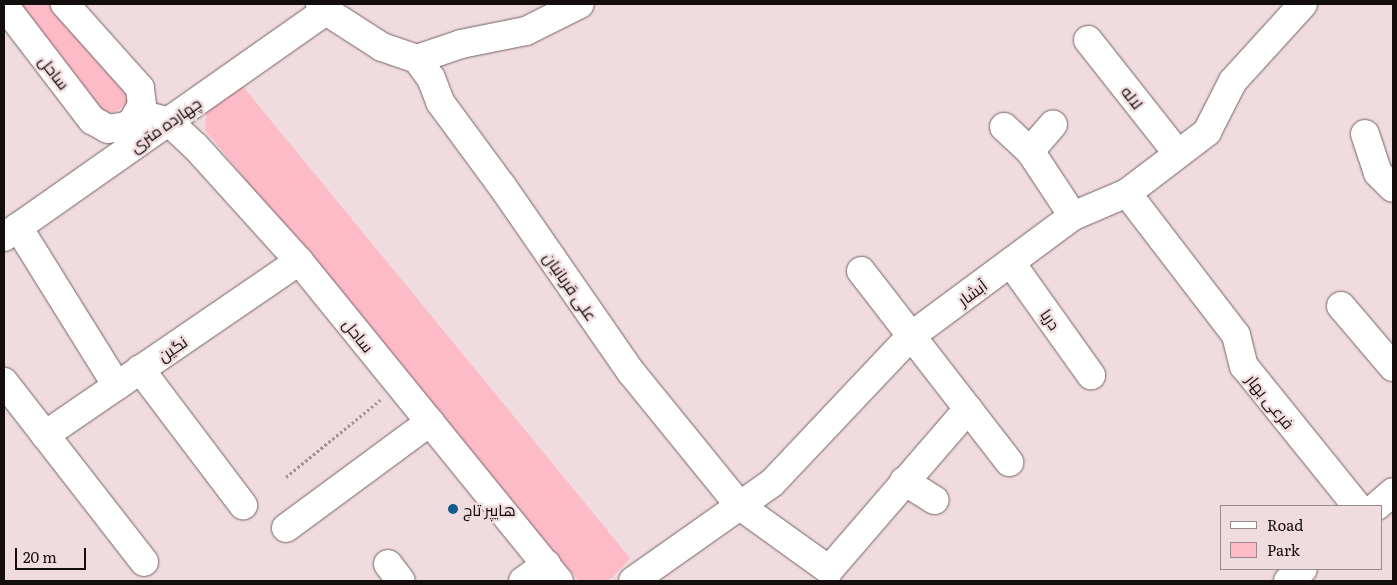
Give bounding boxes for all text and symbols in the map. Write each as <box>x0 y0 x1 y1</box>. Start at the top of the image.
street label: ساحل <box>36 51 74 93</box>
street label: لاله <box>1118 82 1148 112</box>
street label: چهارده متری <box>126 92 204 156</box>
street label: علی قربانیان <box>540 248 602 324</box>
street label: آبشار <box>954 275 990 309</box>
street label: دریا <box>1037 305 1065 333</box>
street label: ساحل <box>340 314 378 356</box>
street label: نگین <box>154 331 190 365</box>
street label: فرعی بهار <box>1243 370 1299 432</box>
place label: هایپر تاج <box>463 499 516 519</box>
marker: هایپر تاج <box>447 503 459 515</box>
legend <box>1220 505 1382 570</box>
text: Road <box>1267 513 1303 536</box>
scale bar <box>18 538 89 570</box>
text: Park <box>1267 538 1300 561</box>
text: 20 m <box>23 545 57 568</box>

